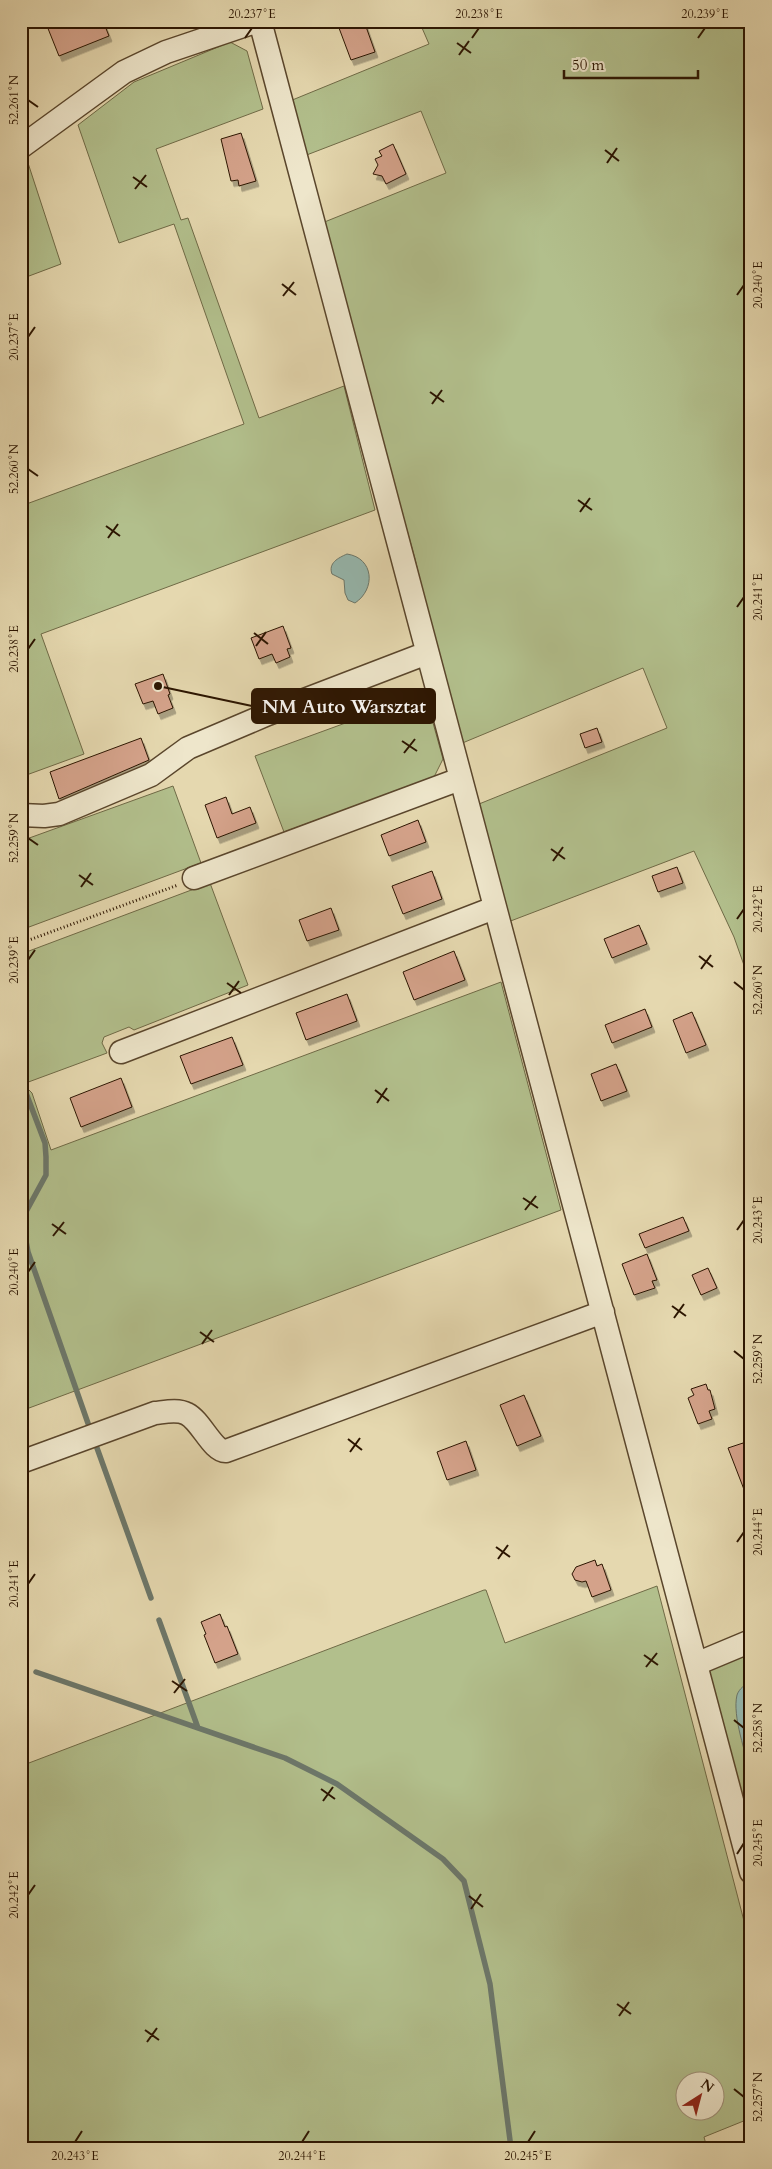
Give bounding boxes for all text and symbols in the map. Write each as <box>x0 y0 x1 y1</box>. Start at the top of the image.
text: 20.237°E <box>228 6 276 22</box>
text: 20.238°E <box>455 6 503 22</box>
text: 20.239°E <box>681 6 729 22</box>
scale bar <box>564 48 698 80</box>
text: 50 m <box>572 55 604 75</box>
text: 52.261°N <box>6 74 22 125</box>
text: 20.240°E <box>750 261 766 309</box>
text: 20.237°E <box>6 313 22 361</box>
text: 52.260°N <box>6 443 22 494</box>
text: 20.241°E <box>750 573 766 621</box>
text: 20.238°E <box>6 625 22 673</box>
callout: NM Auto Warsztat <box>252 689 435 723</box>
text: NM Auto Warsztat <box>262 694 426 720</box>
text: 52.259°N <box>6 812 22 863</box>
text: 20.242°E <box>750 885 766 933</box>
text: 20.239°E <box>6 936 22 984</box>
text: 52.260°N <box>750 964 766 1015</box>
text: 20.243°E <box>750 1196 766 1244</box>
text: 20.240°E <box>6 1248 22 1296</box>
text: 52.259°N <box>750 1333 766 1384</box>
text: 20.244°E <box>750 1508 766 1556</box>
text: 20.241°E <box>6 1560 22 1608</box>
text: 52.258°N <box>750 1702 766 1753</box>
text: 20.245°E <box>750 1819 766 1867</box>
text: 20.242°E <box>6 1871 22 1919</box>
text: 52.257°N <box>750 2071 766 2122</box>
north arrow <box>674 2072 724 2122</box>
text: N <box>697 2075 718 2097</box>
text: 20.243°E <box>51 2148 99 2164</box>
text: 20.244°E <box>278 2148 326 2164</box>
text: 20.245°E <box>504 2148 552 2164</box>

